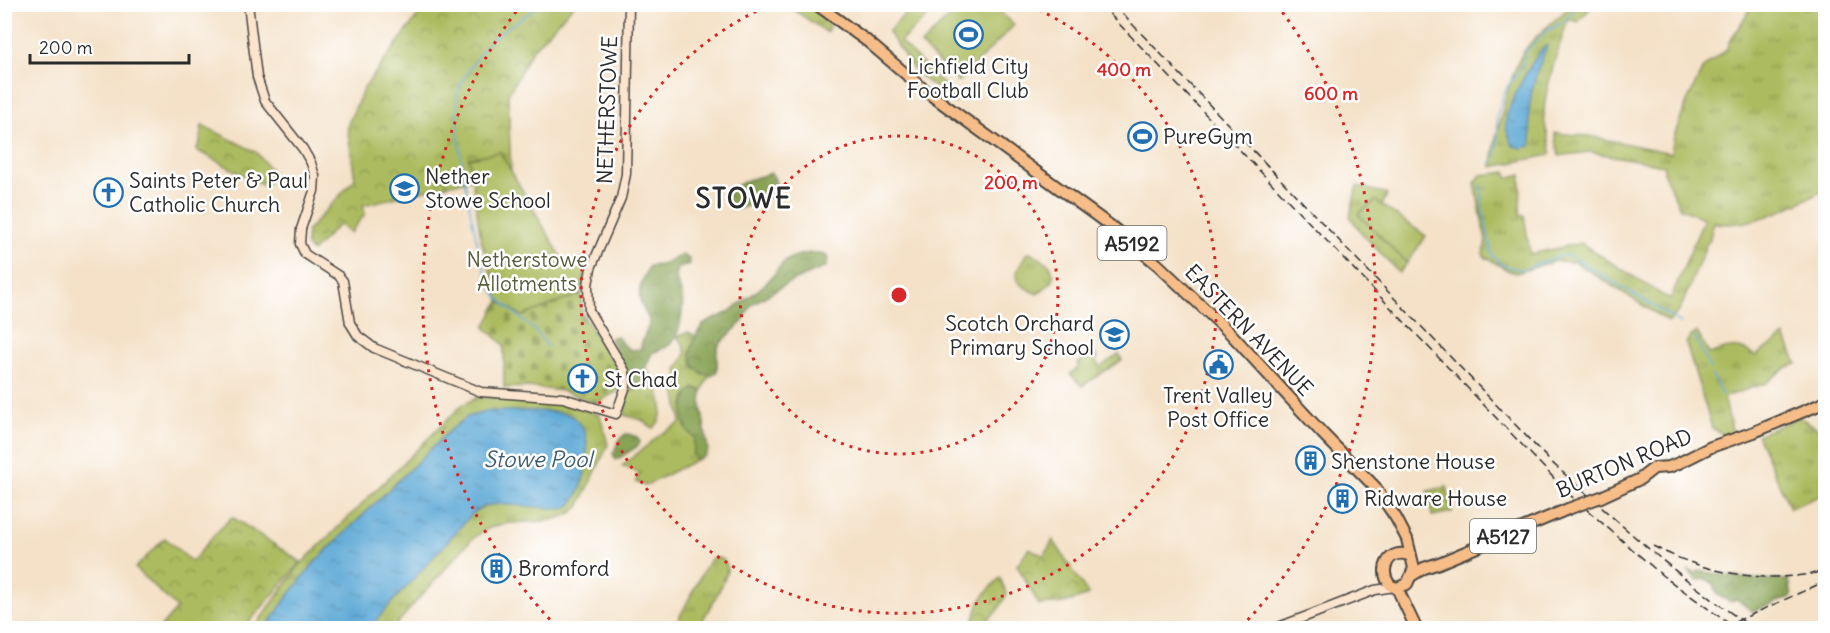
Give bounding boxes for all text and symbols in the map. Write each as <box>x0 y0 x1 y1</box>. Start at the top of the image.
sports icon: Lichfield City Football Club <box>952 19 984 51</box>
scale bar <box>30 27 189 65</box>
street label: NETHERSTOWE <box>591 35 623 185</box>
text: 200 m <box>39 36 93 59</box>
place label: Lichfield City Football Club <box>907 53 1029 104</box>
text: 400 m <box>1097 58 1151 81</box>
text: 600 m <box>1304 82 1358 105</box>
sports icon: PureGym <box>1126 120 1158 152</box>
place label: PureGym <box>1163 123 1253 150</box>
place label: Nether Stowe School <box>425 163 551 214</box>
place label: Saints Peter & Paul Catholic Church <box>129 167 308 218</box>
text: 200 m <box>984 171 1038 194</box>
school or university icon: Nether Stowe School <box>388 172 420 204</box>
church icon: Saints Peter & Paul Catholic Church <box>92 176 124 208</box>
district label: STOWE <box>695 181 793 215</box>
road number: A5192 <box>1098 226 1166 260</box>
park label: Netherstowe Allotments <box>466 246 588 297</box>
street label: EASTERN AVENUE <box>1179 258 1319 402</box>
centre of rings <box>889 285 909 305</box>
place label: Scotch Orchard Primary School <box>945 310 1094 361</box>
school or university icon: Scotch Orchard Primary School <box>1099 319 1131 351</box>
public building icon: Trent Valley Post Office <box>1202 348 1234 380</box>
church icon: St Chad <box>567 363 599 395</box>
place label: St Chad <box>604 366 678 393</box>
place label: Trent Valley Post Office <box>1163 382 1273 433</box>
street label: BURTON ROAD <box>1552 422 1696 504</box>
water label: Stowe Pool <box>484 445 595 473</box>
building icon: Shenstone House <box>1294 445 1326 477</box>
place label: Shenstone House <box>1331 448 1495 475</box>
building icon: Ridware House <box>1327 482 1359 514</box>
place label: Ridware House <box>1364 485 1507 512</box>
road number: A5127 <box>1470 519 1536 553</box>
building icon: Bromford <box>481 552 513 584</box>
place label: Bromford <box>518 555 609 582</box>

